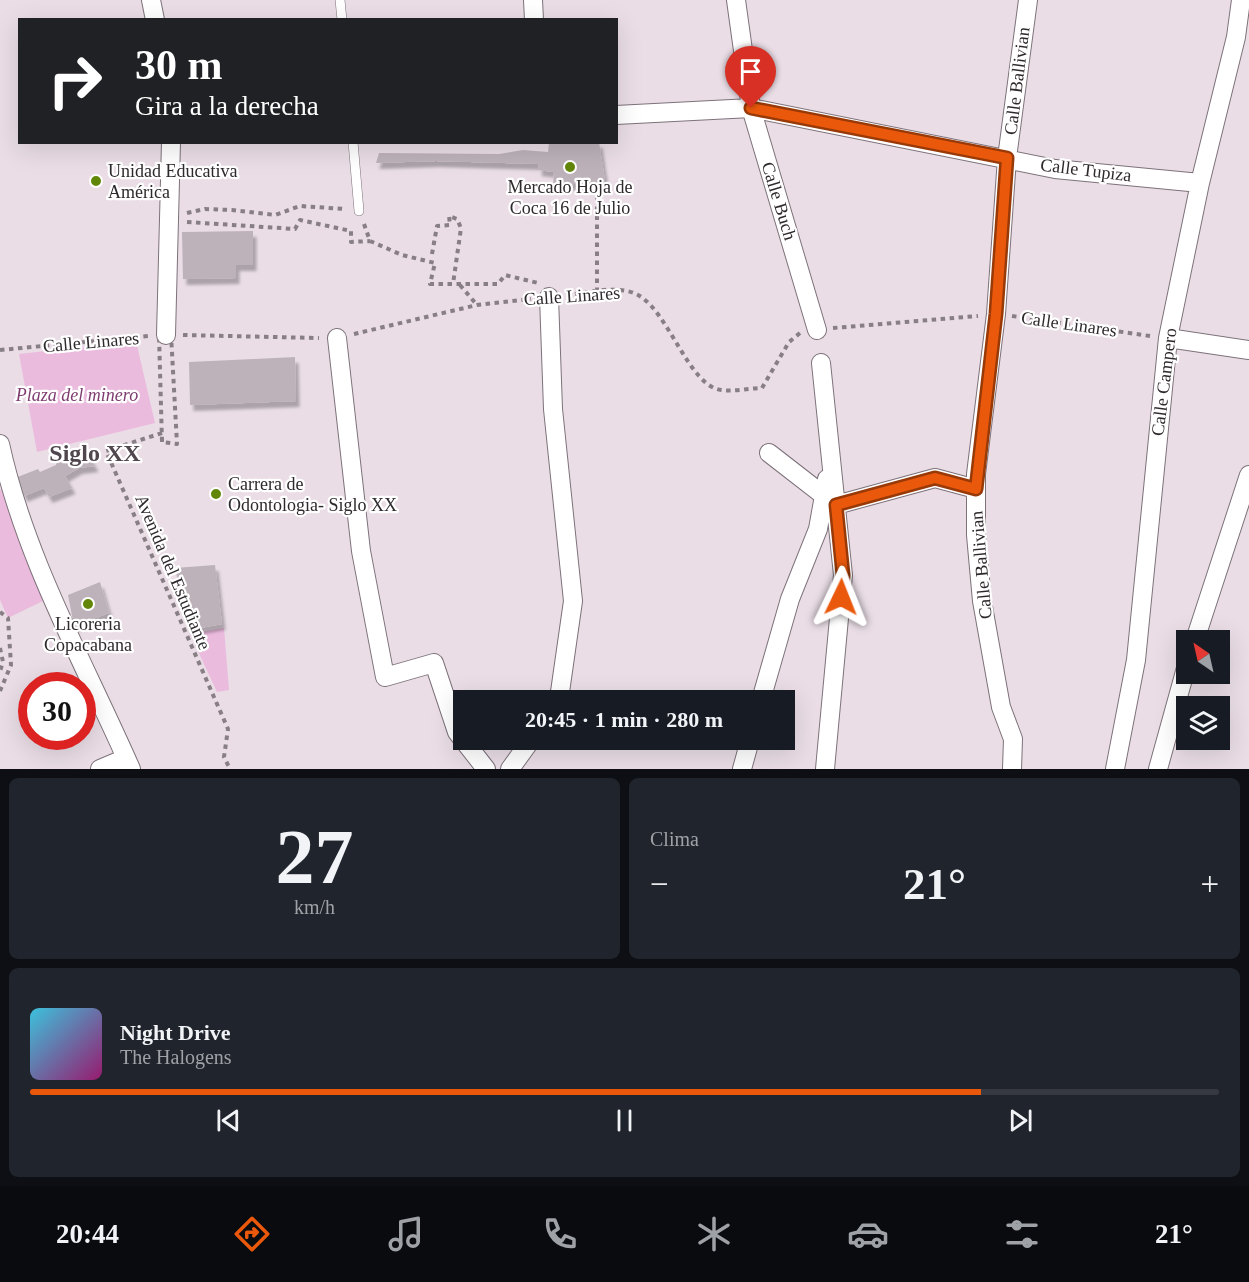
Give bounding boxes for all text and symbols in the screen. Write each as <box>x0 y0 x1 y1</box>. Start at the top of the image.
street label: Calle Ballivian <box>1000 26 1034 136</box>
icon: right <box>36 42 114 120</box>
text: 30 m <box>135 42 223 88</box>
pin <box>725 46 776 108</box>
icon: arrive <box>734 55 767 88</box>
text: Gira a la derecha <box>135 91 319 121</box>
street label: Calle Tupiza <box>1039 154 1133 186</box>
marker: Mercado Hoja de Coca 16 de Julio <box>563 160 577 174</box>
street label: Calle Buch <box>758 160 800 242</box>
place label: Unidad Educativa América <box>108 161 237 202</box>
marker: Unidad Educativa América <box>89 174 103 188</box>
place label: Mercado Hoja de Coca 16 de Julio <box>508 177 632 218</box>
street label: Calle Linares <box>523 283 621 309</box>
street label: Calle Linares <box>1020 307 1118 341</box>
street label: Calle Campero <box>1147 327 1181 437</box>
street label: Calle Linares <box>42 328 140 356</box>
park label: Plaza del minero <box>15 385 138 405</box>
district label: Siglo XX <box>49 440 141 466</box>
place label: Carrera de Odontologia- Siglo XX <box>228 474 397 515</box>
marker: Carrera de Odontologia- Siglo XX <box>209 487 223 501</box>
street label: Avenida del Estudiante <box>131 491 215 653</box>
street label: Calle Ballivian <box>966 510 996 620</box>
position arrow <box>809 565 873 629</box>
marker: Licoreria Copacabana <box>81 597 95 611</box>
place label: Licoreria Copacabana <box>44 614 132 655</box>
north arrow <box>1176 630 1230 684</box>
map controls <box>1176 630 1230 750</box>
speed limit sign: 30 <box>18 672 96 750</box>
button: layers <box>1176 696 1230 750</box>
text: 20:45 · 1 min · 280 m <box>525 707 723 732</box>
text: 27 <box>276 813 354 900</box>
text: Clima <box>650 828 699 850</box>
text: 21° <box>903 859 966 909</box>
text: − <box>650 866 669 902</box>
text: + <box>1200 866 1219 902</box>
text: km/h <box>294 896 335 918</box>
text: Night Drive <box>120 1020 231 1045</box>
text: The Halogens <box>120 1046 232 1068</box>
icon: previous <box>212 1104 245 1137</box>
icon: pause <box>608 1104 641 1137</box>
icon: next <box>1004 1104 1037 1137</box>
icon: directions <box>231 1213 273 1255</box>
icon: music <box>385 1213 427 1255</box>
icon: phone <box>539 1213 581 1255</box>
icon: climate <box>693 1213 735 1255</box>
icon: car <box>847 1213 889 1255</box>
icon: filters <box>1001 1213 1043 1255</box>
text: 20:44 <box>56 1219 119 1249</box>
text: 21° <box>1155 1219 1193 1249</box>

